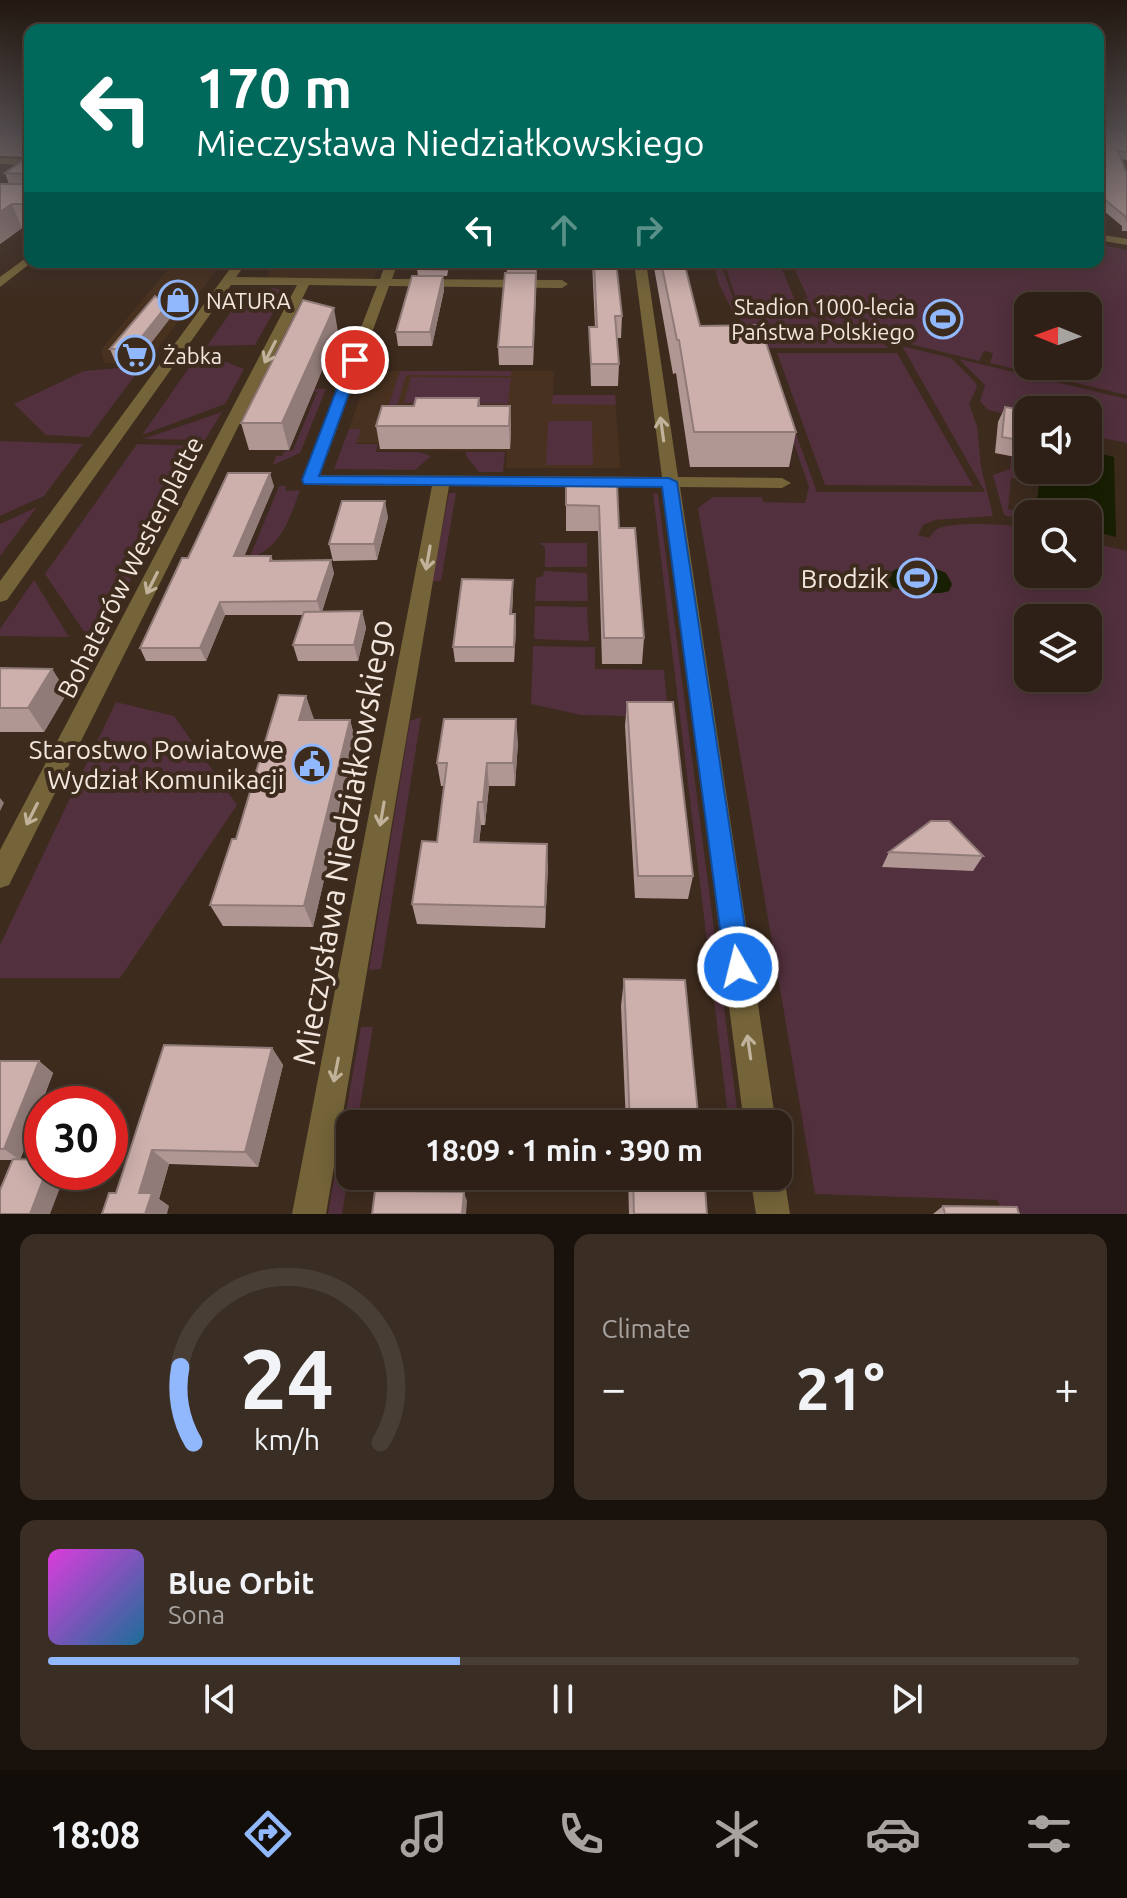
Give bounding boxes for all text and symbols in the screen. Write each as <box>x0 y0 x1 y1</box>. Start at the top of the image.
icon: left <box>64 56 168 160</box>
text: 170 m <box>196 56 352 119</box>
text: Mieczysława Niedziałkowskiego <box>196 122 704 163</box>
icon: left <box>458 208 502 252</box>
icon: ahead <box>542 208 586 252</box>
icon: right <box>626 208 670 252</box>
shop icon: NATURA <box>157 279 199 321</box>
place label: NATURA <box>206 288 291 313</box>
north arrow <box>1014 292 1102 380</box>
map controls <box>1014 292 1102 692</box>
place label: Stadion 1000-lecia Państwa Polskiego <box>731 294 915 344</box>
sports icon: Stadion 1000-lecia Państwa Polskiego <box>922 298 964 340</box>
pin <box>321 326 389 394</box>
supermarket icon: Żabka <box>114 334 156 376</box>
icon: arrive <box>333 338 377 382</box>
one-way arrow <box>262 339 277 363</box>
place label: Żabka <box>163 343 222 368</box>
button: sound <box>1014 396 1102 484</box>
one-way arrow <box>654 417 669 442</box>
street label: Bohaterów Westerplatte <box>51 431 209 703</box>
button: search <box>1014 500 1102 588</box>
one-way arrow <box>419 545 434 570</box>
sports icon: Brodzik <box>896 557 938 599</box>
place label: Brodzik <box>801 564 889 593</box>
one-way arrow <box>143 571 159 595</box>
button: layers <box>1014 604 1102 692</box>
street label: Mieczysława Niedziałkowskiego <box>285 616 399 1068</box>
place label: Starostwo Powiatowe Wydział Komunikacji <box>29 735 284 794</box>
public building icon: Starostwo Powiatowe Wydział Komunikacji <box>291 743 333 785</box>
one-way arrow <box>24 801 39 825</box>
one-way arrow <box>374 801 389 826</box>
position arrow <box>696 925 780 1009</box>
one-way arrow <box>741 1035 756 1060</box>
one-way arrow <box>327 1057 342 1082</box>
speed limit sign: 30 <box>24 1086 128 1190</box>
text: 18:09 · 1 min · 390 m <box>425 1133 703 1167</box>
text: Climate <box>602 1314 691 1343</box>
text: 24 <box>240 1331 334 1425</box>
text: 21° <box>796 1354 885 1421</box>
text: − <box>602 1363 626 1412</box>
text: + <box>1054 1363 1079 1412</box>
text: km/h <box>254 1423 320 1455</box>
text: Blue Orbit <box>168 1566 314 1600</box>
text: Sona <box>168 1600 225 1629</box>
icon: previous <box>198 1677 242 1721</box>
icon: pause <box>541 1677 585 1721</box>
icon: next <box>885 1677 929 1721</box>
icon: directions <box>240 1806 296 1862</box>
icon: music <box>396 1806 452 1862</box>
icon: phone <box>553 1806 609 1862</box>
icon: climate <box>709 1806 765 1862</box>
icon: car <box>865 1806 921 1862</box>
icon: filters <box>1021 1806 1077 1862</box>
text: 18:08 <box>50 1814 140 1855</box>

